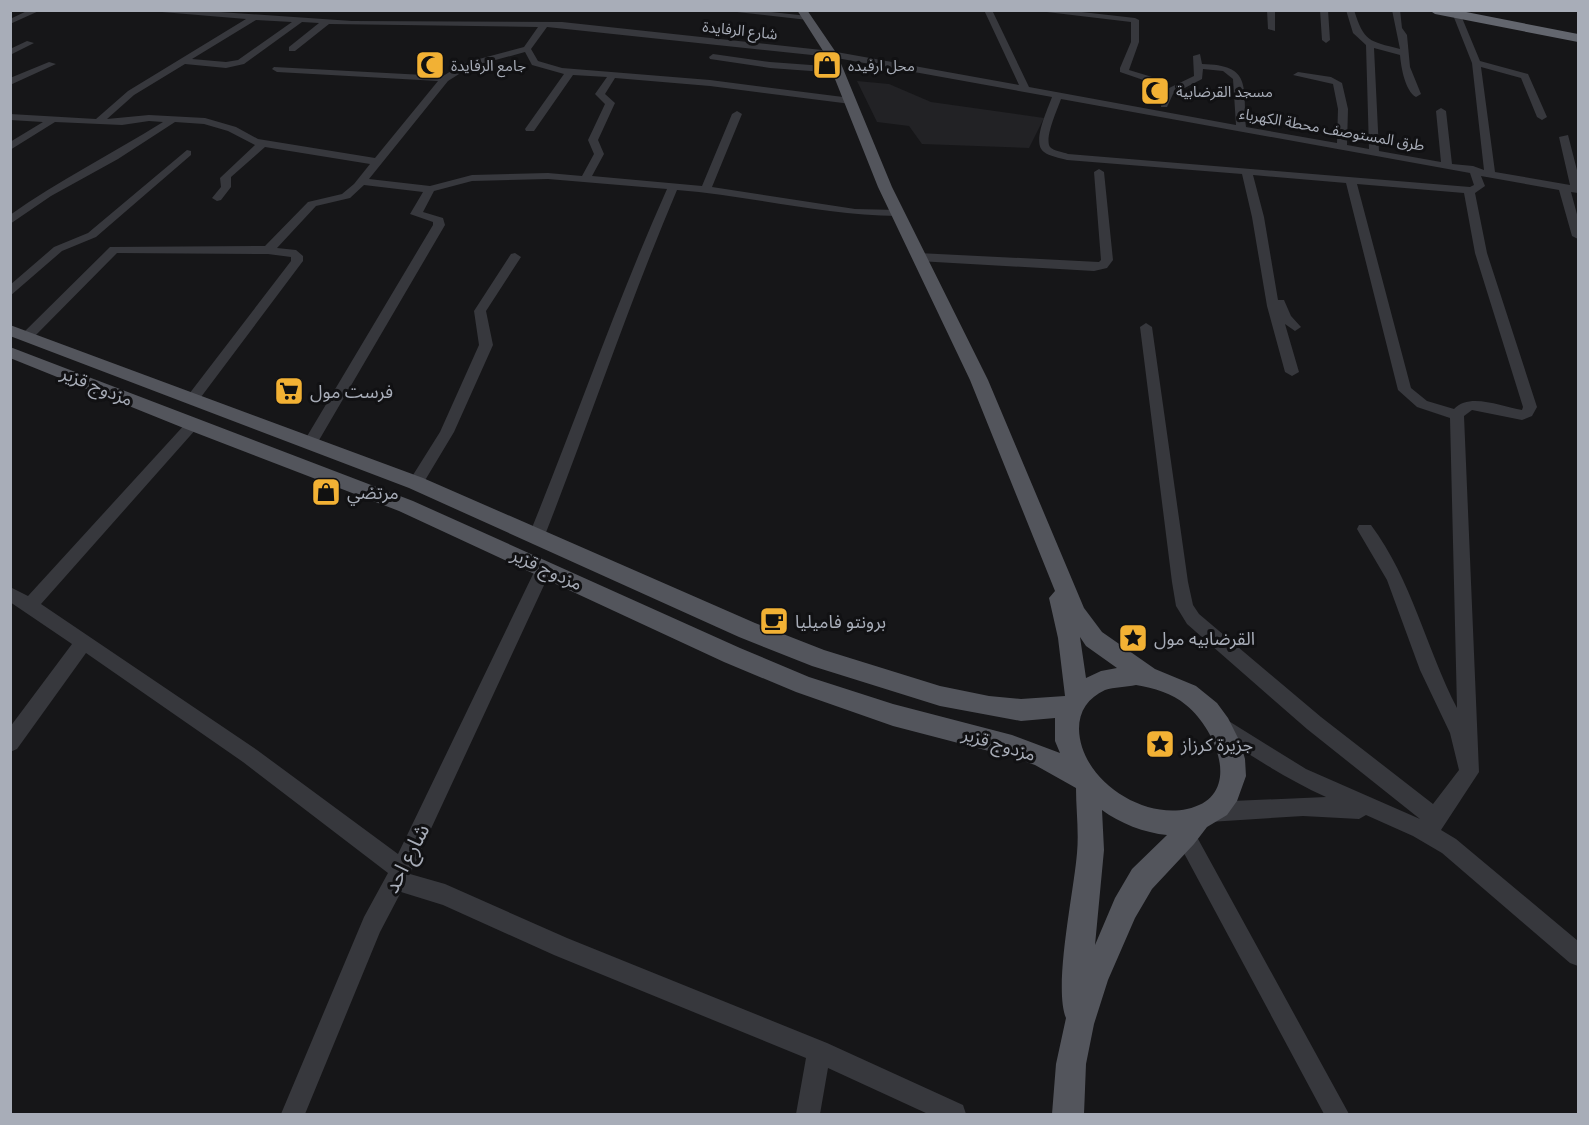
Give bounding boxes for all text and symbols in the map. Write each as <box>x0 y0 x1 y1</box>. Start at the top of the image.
street label: شارع الرفايدة <box>701 17 779 46</box>
mosque icon: جامع الرفايدة <box>414 49 446 81</box>
shop icon: محل ارفيده <box>811 49 843 81</box>
place label: جامع الرفايدة <box>451 56 526 78</box>
place label: محل ارفيده <box>848 56 915 75</box>
mosque icon: مسجد القرضابية <box>1139 75 1171 107</box>
place label: مسجد القرضابية <box>1176 82 1273 101</box>
street label: طرق المستوصف محطة الكهرباء <box>1238 103 1426 155</box>
street label: مزدوج قزير <box>56 361 136 413</box>
supermarket icon: فرست مول <box>273 375 305 407</box>
place label: فرست مول <box>310 380 393 403</box>
shop icon: مرتضي <box>310 476 342 508</box>
place label: مرتضي <box>347 481 399 506</box>
street label: مزدوج قزير <box>506 542 586 597</box>
cafe icon: برونتو فاميليا <box>758 605 790 637</box>
place label: برونتو فاميليا <box>795 610 886 633</box>
place icon: القرضابيه مول <box>1117 622 1149 654</box>
place label: القرضابيه مول <box>1154 627 1255 650</box>
street label: مزدوج قزير <box>958 722 1039 768</box>
place icon: جزيرة كرزاز <box>1144 728 1176 760</box>
place label: جزيرة كرزاز <box>1180 733 1253 756</box>
street label: شارع احد <box>377 818 437 898</box>

